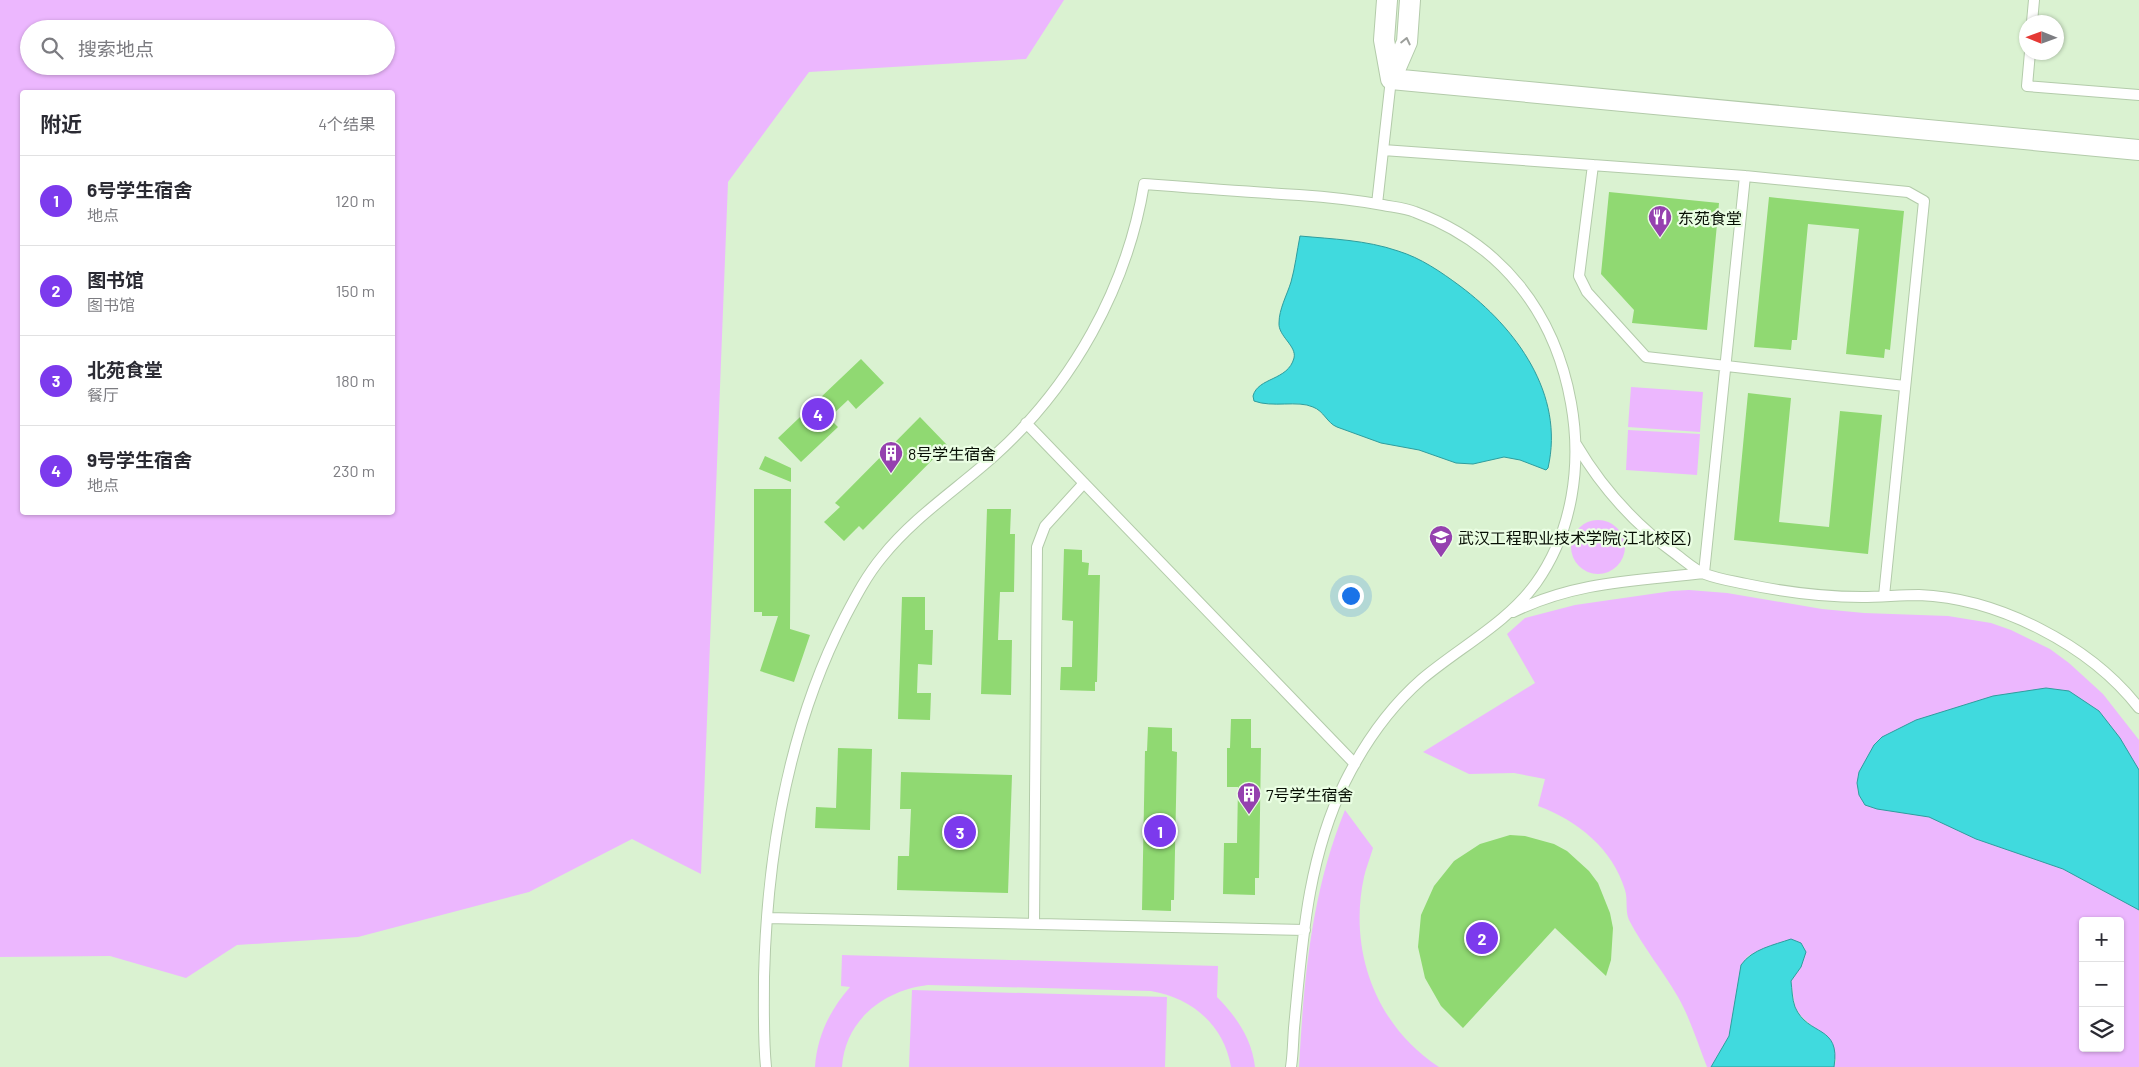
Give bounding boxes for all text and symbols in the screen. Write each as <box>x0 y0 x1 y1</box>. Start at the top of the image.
north arrow <box>2019 15 2064 60</box>
search box <box>20 20 395 75</box>
icon: search <box>38 34 66 62</box>
text: 搜索地点 <box>78 37 154 60</box>
one-way arrow <box>1400 37 1411 45</box>
text: 附近 <box>40 111 82 136</box>
text: 4个结果 <box>318 114 375 133</box>
text: 6号学生宿舍 <box>87 178 192 201</box>
text: 1 <box>53 191 59 210</box>
text: 120 m <box>335 191 375 210</box>
restaurant icon: 东苑食堂 <box>1647 204 1673 238</box>
text: 地点 <box>87 205 119 224</box>
place label: 东苑食堂 <box>1678 208 1742 227</box>
text: 图书馆 <box>87 268 144 291</box>
text: 2 <box>52 281 60 300</box>
text: 150 m <box>336 281 375 300</box>
text: 图书馆 <box>87 295 135 314</box>
text: 北苑食堂 <box>87 358 163 381</box>
text: 3 <box>52 371 60 390</box>
text: 180 m <box>336 371 375 390</box>
text: 餐厅 <box>87 385 119 404</box>
pin: 4 <box>802 395 834 433</box>
building icon: 8号学生宿舍 <box>878 440 904 474</box>
place label: 8号学生宿舍 <box>908 444 996 463</box>
text: 9号学生宿舍 <box>87 448 192 471</box>
text: 4 <box>51 461 61 480</box>
text: 230 m <box>333 461 375 480</box>
text: 地点 <box>87 475 119 494</box>
school or university icon: 武汉工程职业技术学院(江北校区) <box>1428 524 1454 558</box>
place label: 武汉工程职业技术学院(江北校区) <box>1458 528 1691 547</box>
your location <box>1338 583 1364 609</box>
building icon: 7号学生宿舍 <box>1236 781 1262 815</box>
place label: 7号学生宿舍 <box>1266 785 1354 804</box>
pin: 1 <box>1144 812 1176 850</box>
pin: 3 <box>944 813 976 851</box>
map controls <box>2079 917 2124 1052</box>
button: + <box>2079 917 2124 962</box>
pin: 2 <box>1466 919 1498 957</box>
button: − <box>2079 962 2124 1007</box>
button: layers <box>2079 1007 2124 1052</box>

